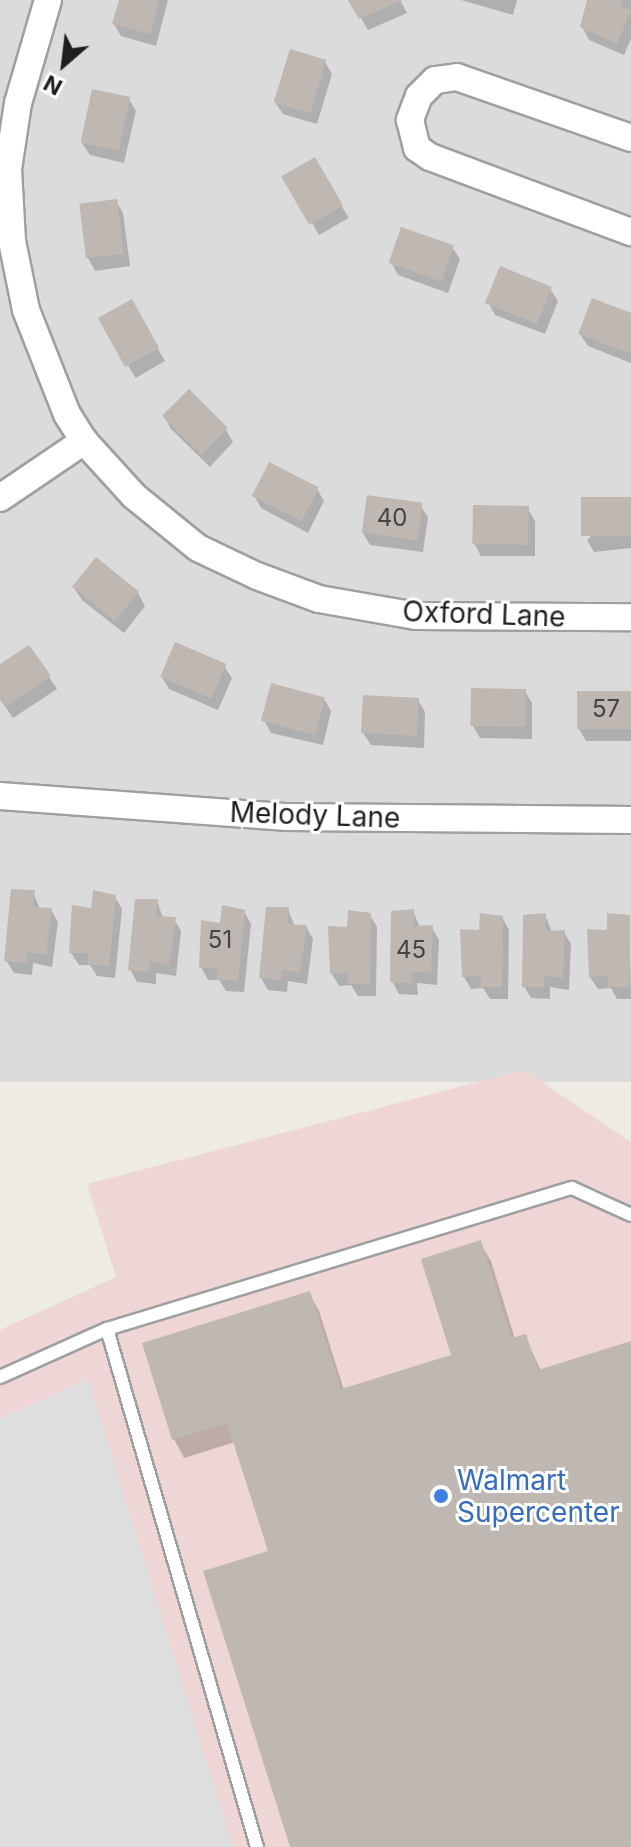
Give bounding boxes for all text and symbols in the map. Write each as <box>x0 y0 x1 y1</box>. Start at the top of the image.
north arrow <box>24 24 104 104</box>
text: N <box>39 70 66 101</box>
house number: 40 <box>377 504 407 532</box>
street label: Oxford Lane <box>402 594 566 634</box>
house number: 57 <box>592 695 620 723</box>
street label: Melody Lane <box>229 795 401 835</box>
house number: 51 <box>208 926 232 954</box>
house number: 45 <box>396 936 426 964</box>
place label: Walmart Supercenter <box>457 1463 620 1529</box>
marker: Walmart Supercenter <box>432 1487 450 1505</box>

